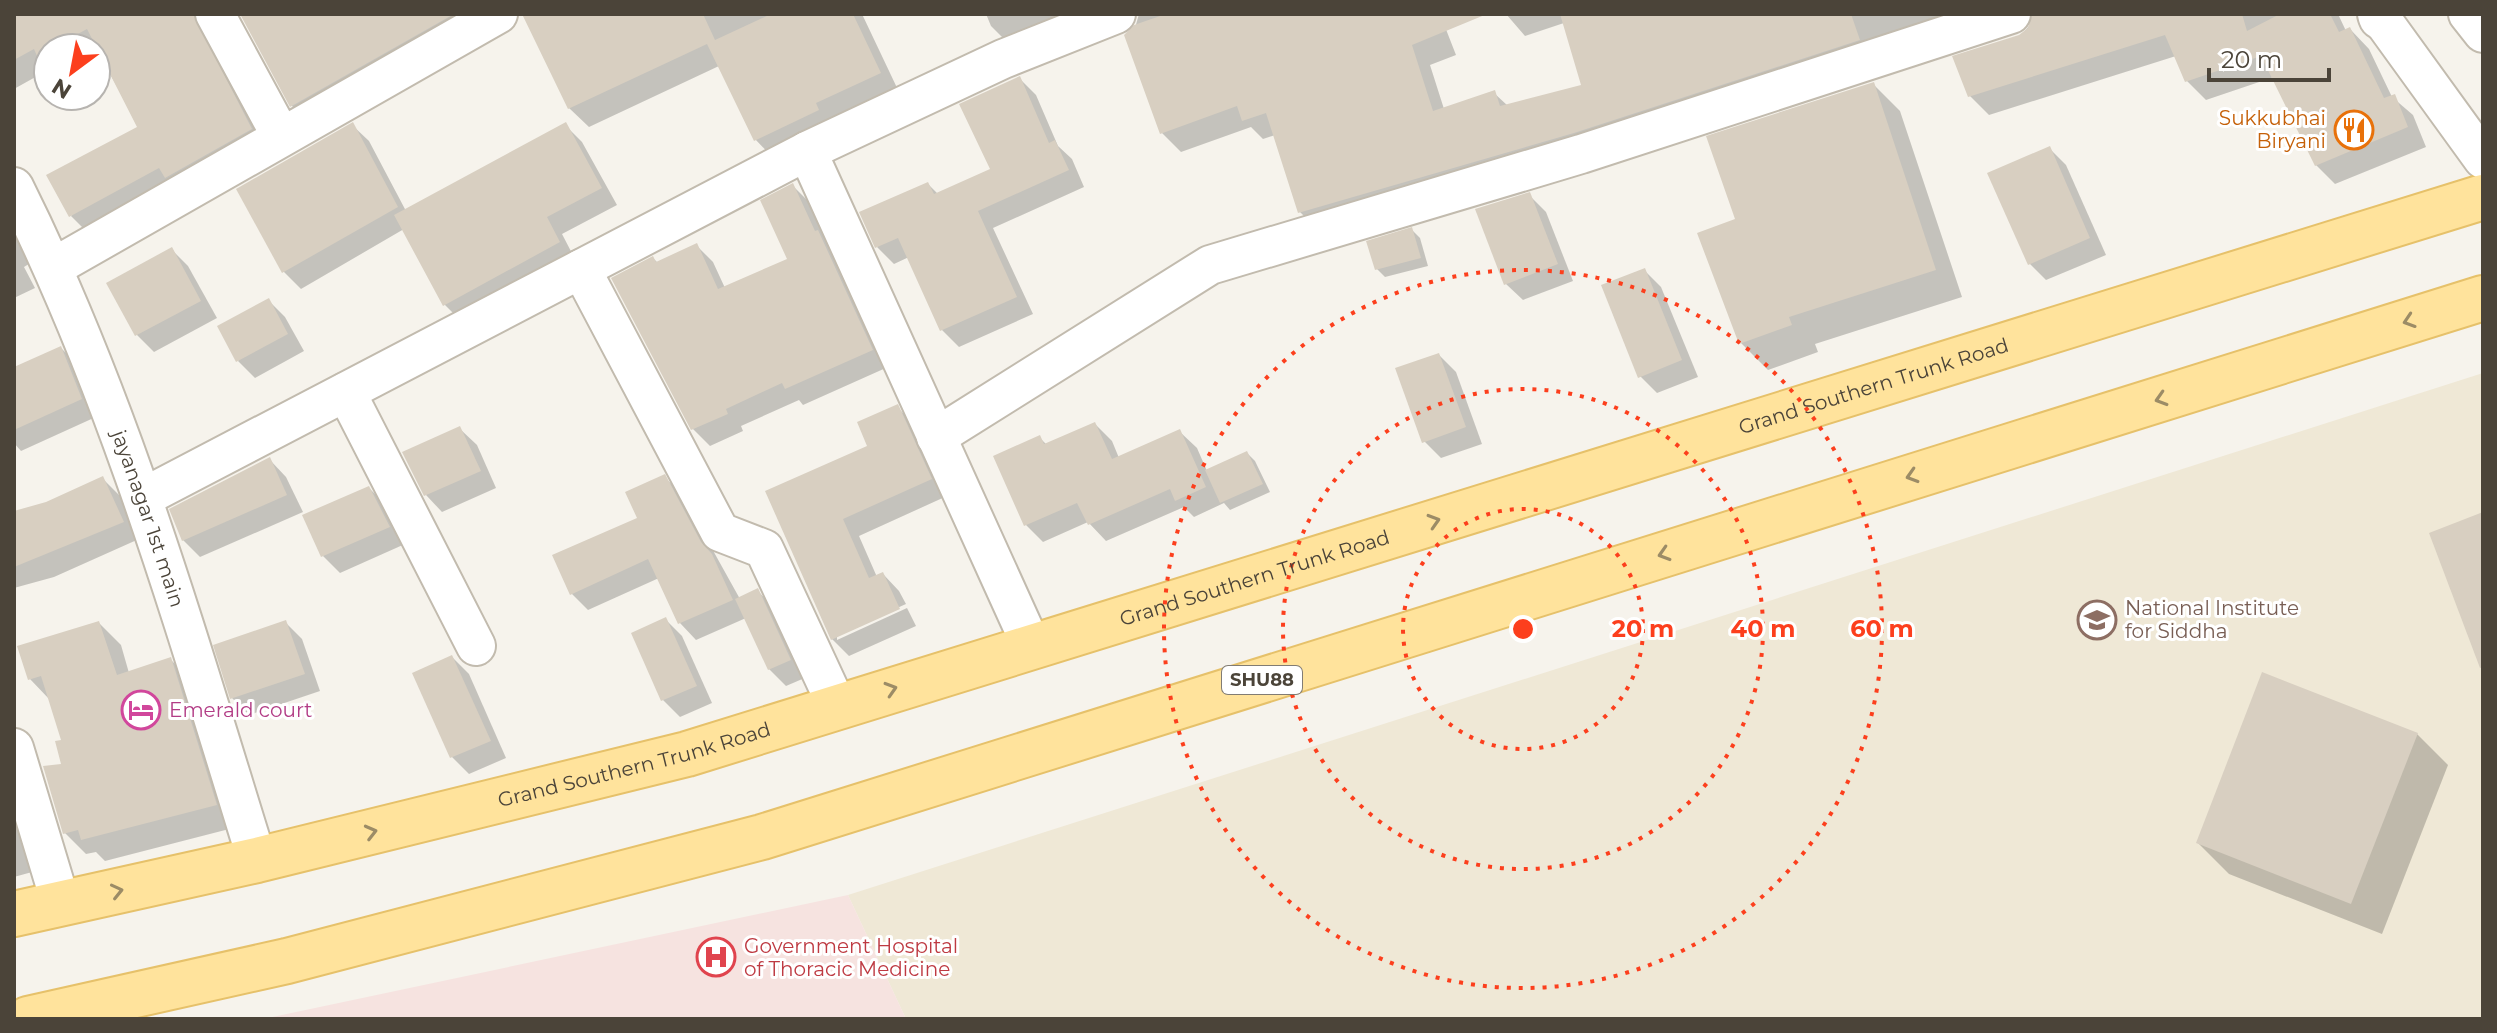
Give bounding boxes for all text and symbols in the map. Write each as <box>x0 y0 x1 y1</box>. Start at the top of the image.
north arrow <box>32 32 112 112</box>
scale bar <box>2209 32 2329 82</box>
text: 20 m <box>2221 45 2282 74</box>
text: N <box>47 72 76 105</box>
place label: Sukkubhai Biryani <box>2219 106 2326 153</box>
restaurant icon: Sukkubhai Biryani <box>2333 109 2375 151</box>
one-way arrow <box>2402 312 2416 328</box>
street label: Grand Southern Trunk Road <box>1736 333 2011 439</box>
one-way arrow <box>2154 390 2168 406</box>
street label: jayanagar 1st main <box>106 425 190 610</box>
one-way arrow <box>1906 467 1920 483</box>
one-way arrow <box>1426 514 1440 530</box>
street label: Grand Southern Trunk Road <box>1117 525 1392 631</box>
one-way arrow <box>1658 545 1672 561</box>
place label: National Institute for Siddha <box>2125 596 2299 643</box>
school or university icon: National Institute for Siddha <box>2076 599 2118 641</box>
text: 20 m <box>1612 614 1674 643</box>
text: 40 m <box>1731 614 1795 643</box>
text: 60 m <box>1850 614 1914 643</box>
centre of rings <box>1509 615 1537 643</box>
road number: SHU88 <box>1222 666 1302 694</box>
one-way arrow <box>884 682 897 698</box>
hotel icon: Emerald court <box>120 689 162 731</box>
place label: Emerald court <box>169 698 312 722</box>
street label: Grand Southern Trunk Road <box>495 717 774 812</box>
one-way arrow <box>363 824 377 841</box>
one-way arrow <box>110 883 124 900</box>
place label: Government Hospital of Thoracic Medicine <box>744 934 958 981</box>
hospital icon: Government Hospital of Thoracic Medicine <box>695 936 737 978</box>

